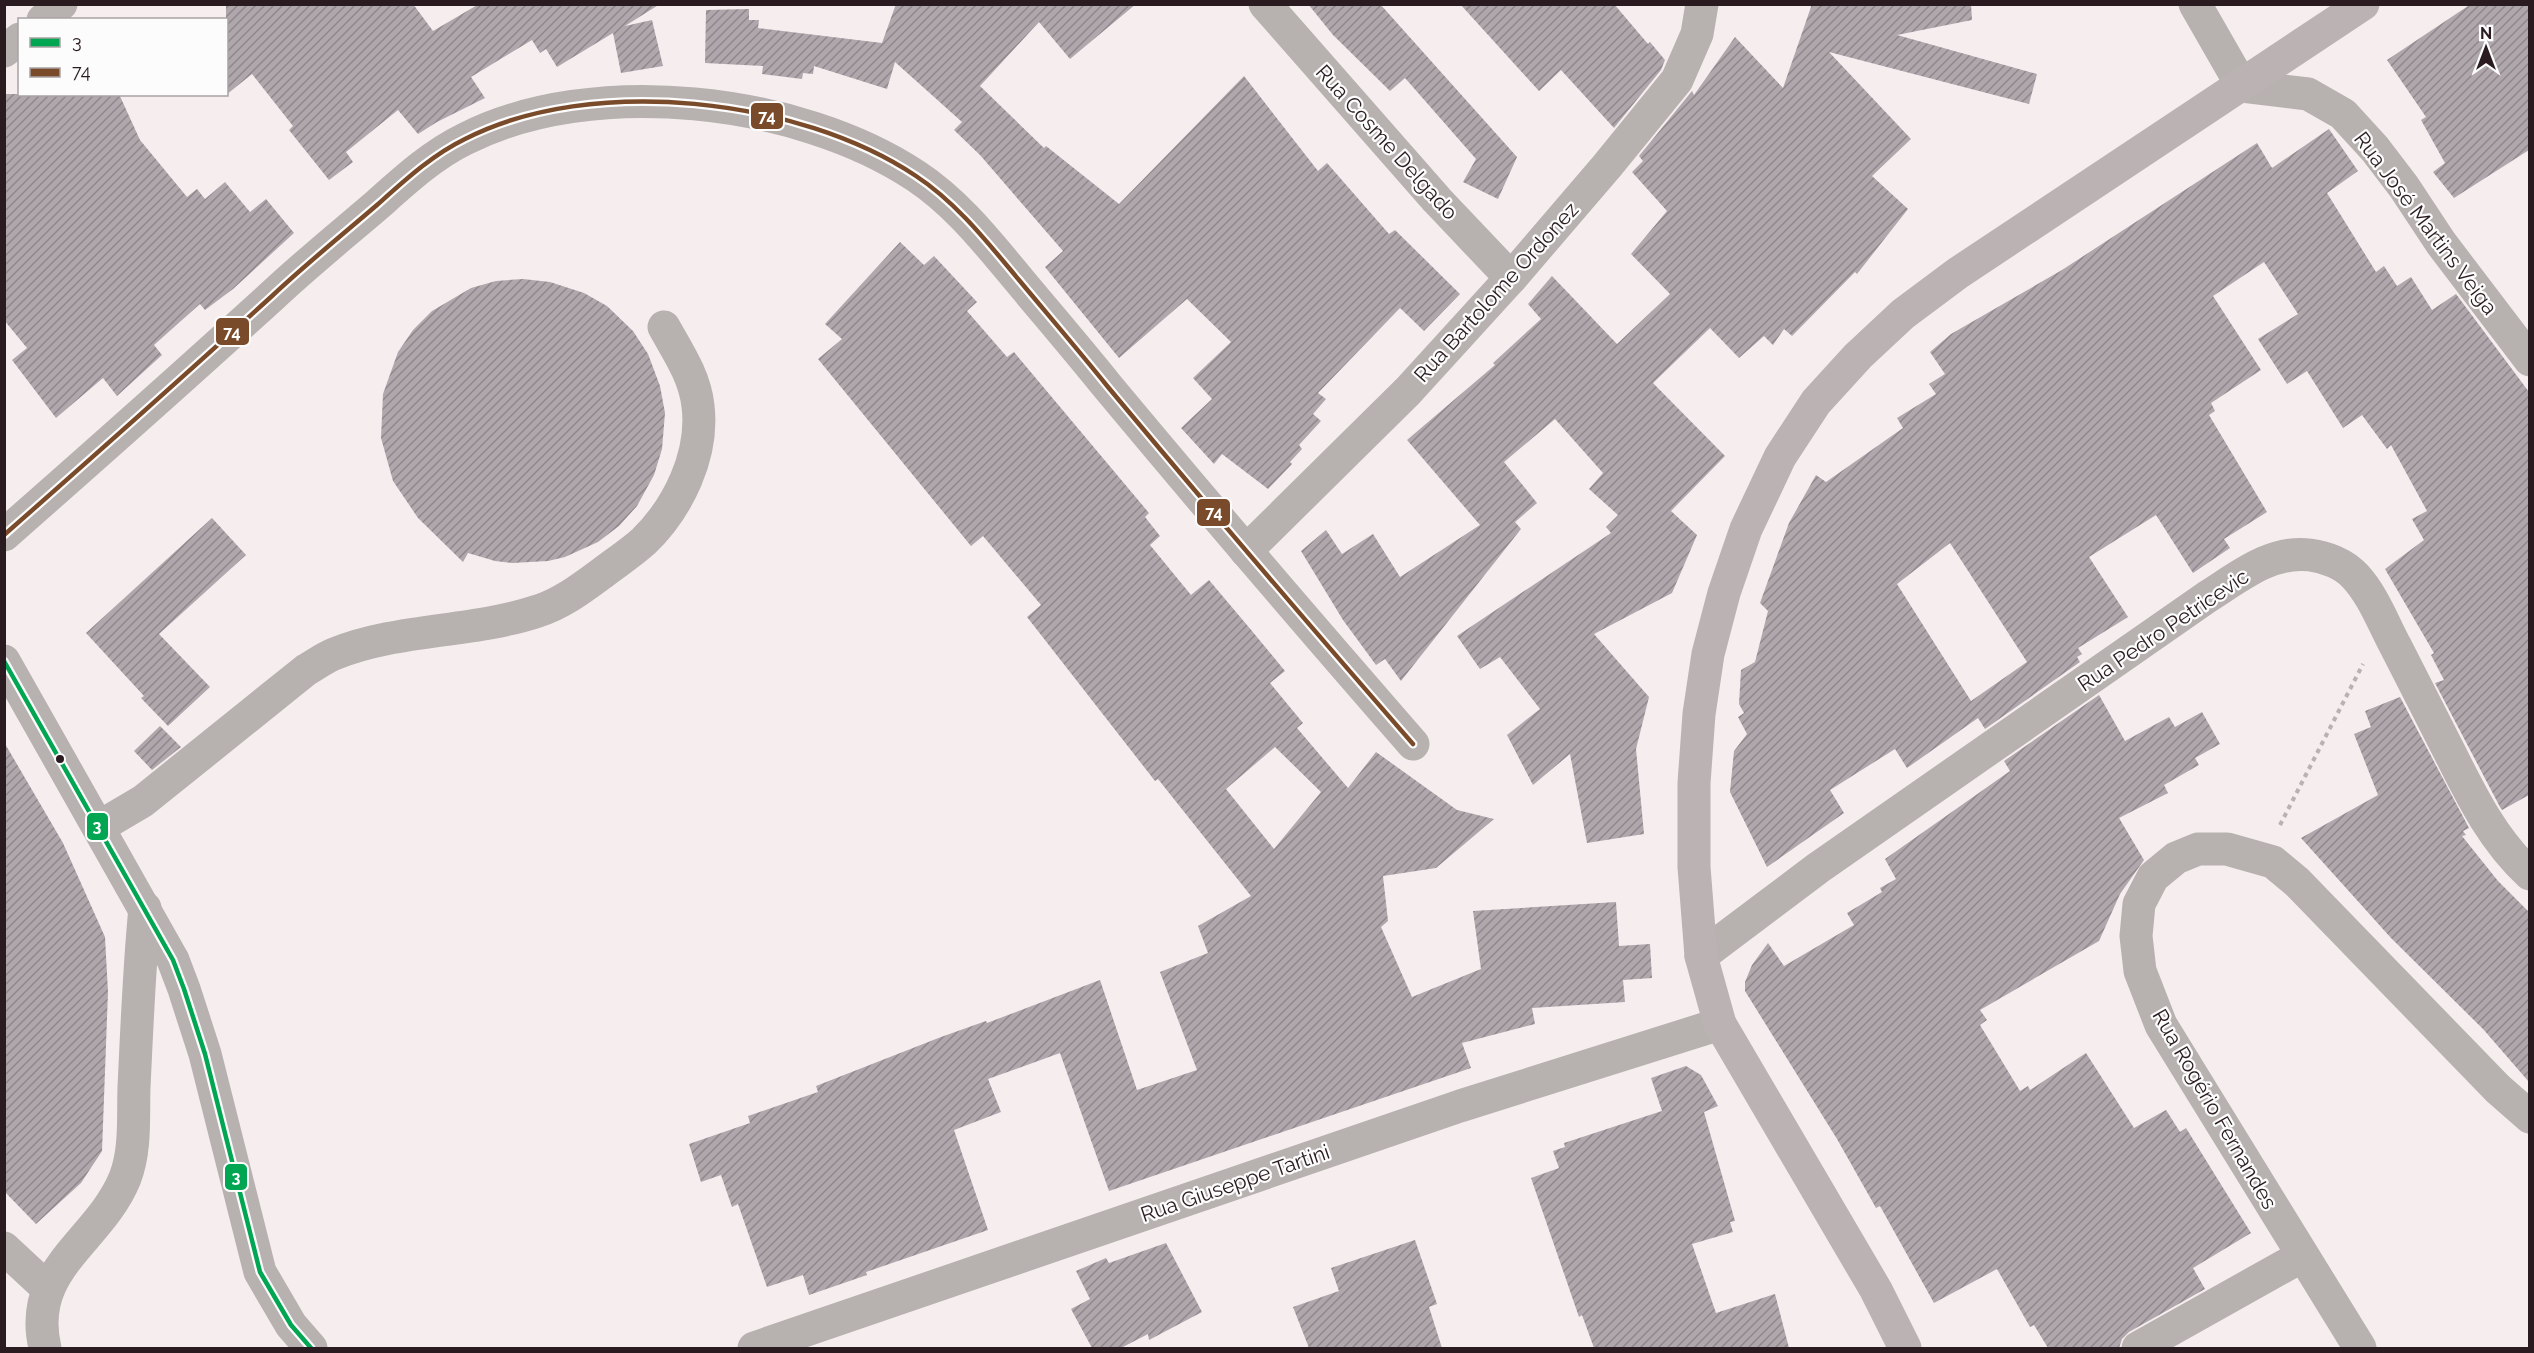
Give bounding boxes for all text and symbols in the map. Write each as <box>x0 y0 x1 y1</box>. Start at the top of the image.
legend <box>18 18 228 96</box>
north arrow <box>2456 18 2516 78</box>
text: N <box>2480 24 2492 43</box>
text: 3 <box>72 31 82 52</box>
street label: Rua Cosme Delgado <box>1311 59 1463 225</box>
text: 74 <box>72 61 91 82</box>
line badge: 74 <box>750 102 784 130</box>
text: 74 <box>758 107 776 126</box>
street label: Rua José Martins Veiga <box>2349 127 2503 319</box>
street label: Rua Bartolome Ordonez <box>1409 197 1583 387</box>
line badge: 74 <box>215 317 250 346</box>
text: 74 <box>223 323 241 342</box>
line badge: 74 <box>1196 498 1231 527</box>
text: 74 <box>1205 503 1223 522</box>
street label: Rua Pedro Petricevic <box>2073 563 2253 697</box>
unlabelled marker <box>54 753 66 765</box>
line badge: 3 <box>86 812 109 841</box>
text: 3 <box>93 817 102 836</box>
street label: Rua Rogério Fernandes <box>2148 1005 2282 1213</box>
street label: Rua Giuseppe Tartini <box>1137 1139 1333 1227</box>
line badge: 3 <box>224 1163 248 1191</box>
text: 3 <box>232 1168 241 1187</box>

